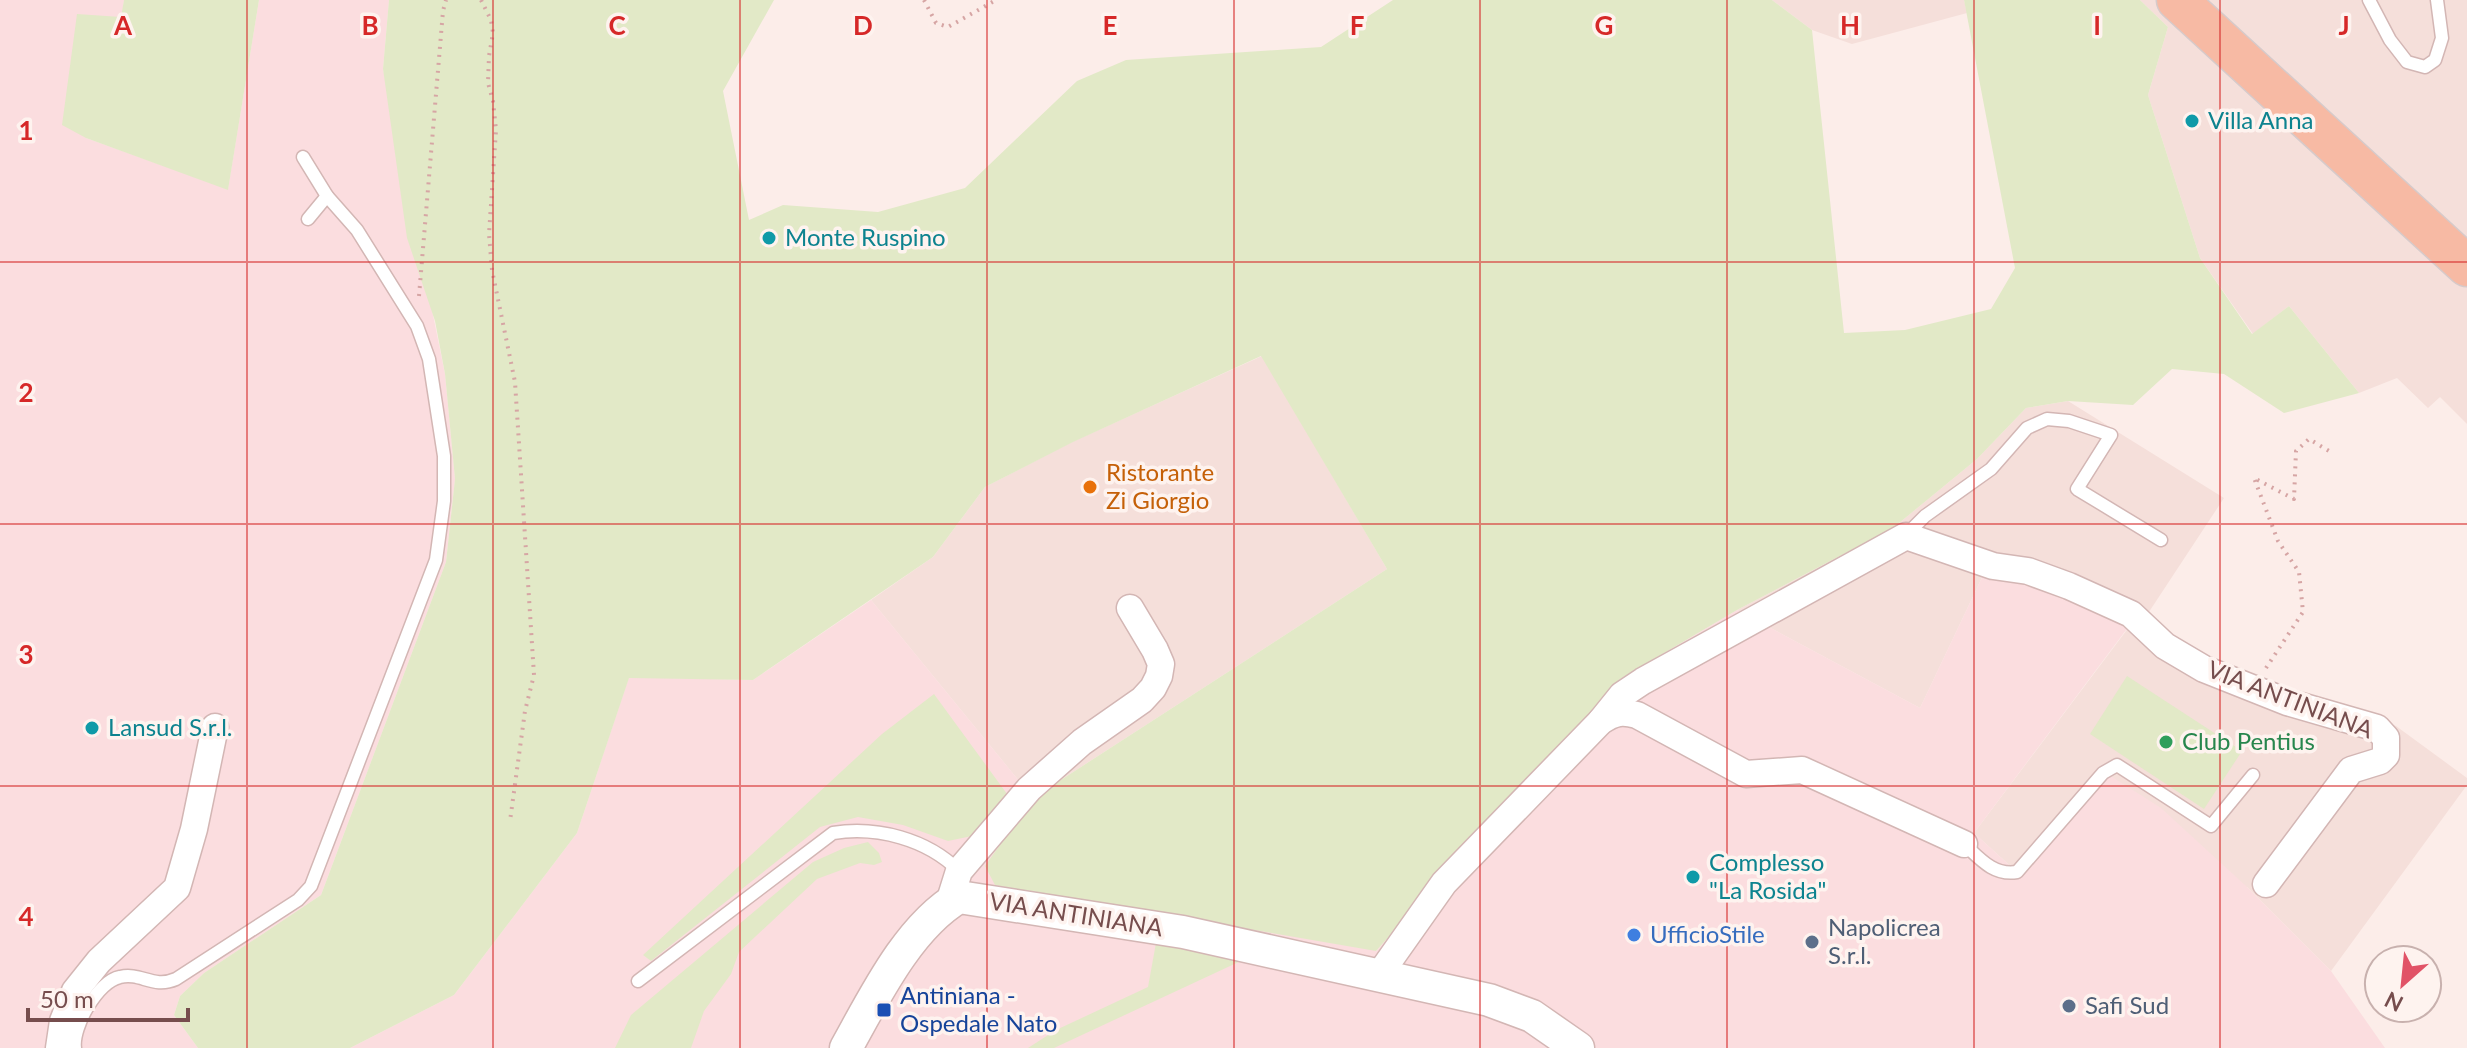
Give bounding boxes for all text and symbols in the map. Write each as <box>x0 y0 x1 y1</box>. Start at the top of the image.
text: A <box>113 9 133 41</box>
text: B <box>361 9 379 41</box>
text: C <box>608 9 626 41</box>
text: D <box>853 9 873 41</box>
text: E <box>1103 9 1117 41</box>
text: F <box>1350 9 1364 41</box>
text: G <box>1595 9 1613 41</box>
text: H <box>1840 9 1860 41</box>
text: I <box>2093 9 2101 41</box>
text: J <box>2338 9 2350 41</box>
place label: Villa Anna <box>2208 105 2314 134</box>
marker: Villa Anna <box>2183 112 2201 130</box>
text: 1 <box>18 114 34 146</box>
place label: Monte Ruspino <box>785 222 946 251</box>
marker: Monte Ruspino <box>760 229 778 247</box>
text: 2 <box>18 376 34 408</box>
place label: Ristorante Zi Giorgio <box>1106 457 1214 514</box>
marker: Ristorante Zi Giorgio <box>1081 478 1099 496</box>
text: 3 <box>18 638 34 670</box>
street label: VIA ANTINIANA <box>2204 654 2378 744</box>
place label: Lansud S.r.l. <box>108 712 232 741</box>
marker: Lansud S.r.l. <box>83 719 101 737</box>
place label: Club Pentius <box>2182 726 2315 755</box>
marker: Club Pentius <box>2157 733 2175 751</box>
place label: Complesso "La Rosida" <box>1709 847 1826 904</box>
marker: Complesso "La Rosida" <box>1684 868 1702 886</box>
street label: VIA ANTINIANA <box>987 886 1166 942</box>
text: 4 <box>18 900 34 932</box>
place label: Napolicrea S.r.l. <box>1828 912 1941 969</box>
place label: UfficioStile <box>1650 919 1765 948</box>
marker: UfficioStile <box>1625 926 1643 944</box>
marker: Napolicrea S.r.l. <box>1803 933 1821 951</box>
north arrow <box>2363 944 2443 1024</box>
scale bar <box>28 972 188 1022</box>
place label: Antiniana - Ospedale Nato <box>900 980 1057 1037</box>
text: 50 m <box>40 984 94 1013</box>
text: N <box>2380 986 2407 1018</box>
place label: Safi Sud <box>2085 990 2169 1019</box>
marker: Safi Sud <box>2060 997 2078 1015</box>
marker: Antiniana - Ospedale Nato <box>875 1001 893 1019</box>

